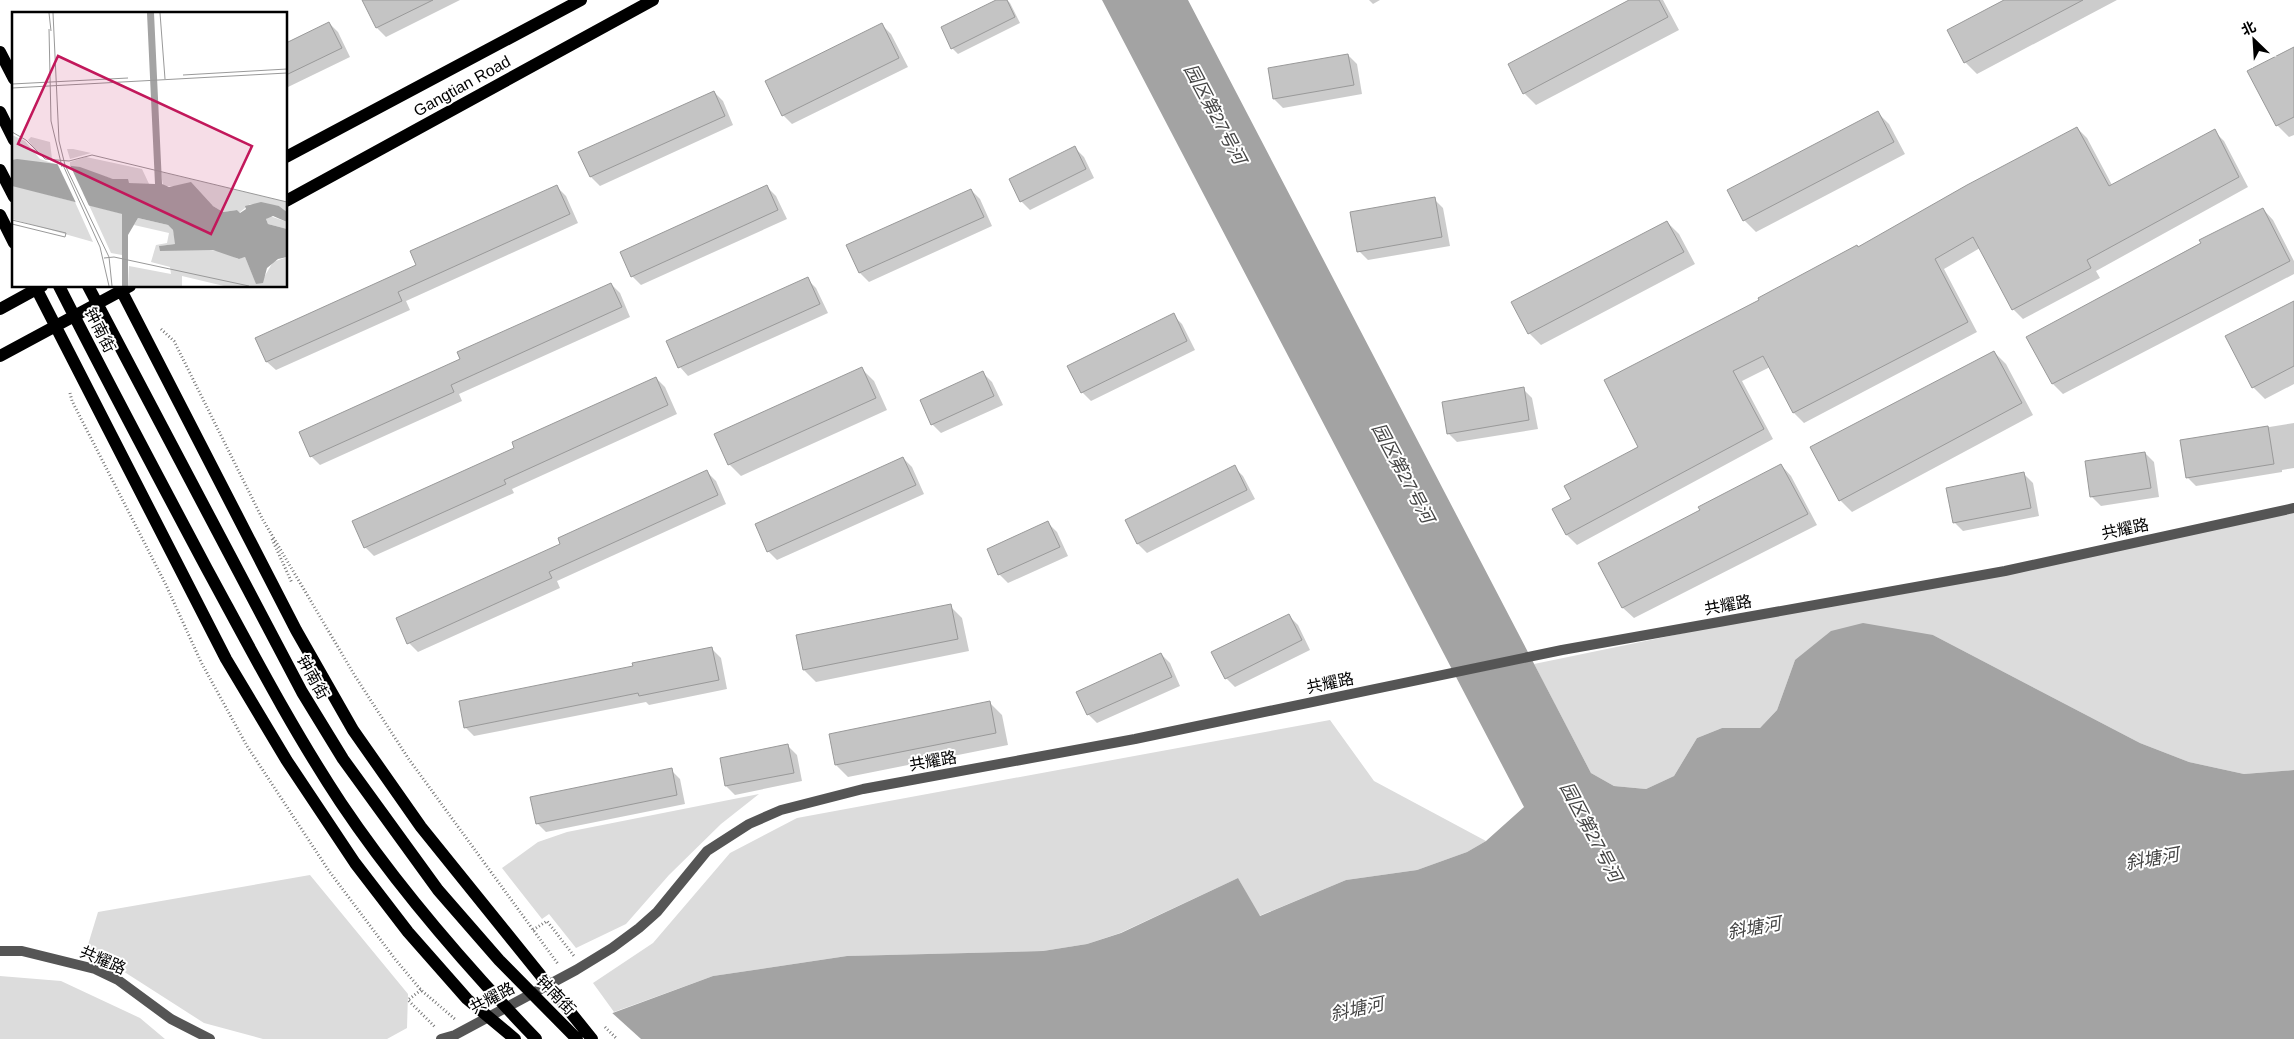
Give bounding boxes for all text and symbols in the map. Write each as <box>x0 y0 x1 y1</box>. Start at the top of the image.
inset map <box>12 12 288 288</box>
north arrow <box>2229 15 2279 65</box>
text: 北 <box>2239 18 2258 38</box>
street label: Gangtian Road <box>411 52 513 120</box>
water label: 园区第27号河 <box>1180 61 1251 170</box>
street label: 钟南街 <box>82 305 118 355</box>
water label: 园区第27号河 <box>1368 420 1439 529</box>
street label: 共耀路 <box>2100 516 2150 542</box>
street label: 共耀路 <box>1703 592 1753 618</box>
street label: 钟南街 <box>294 652 332 702</box>
street label: 共耀路 <box>1305 670 1355 696</box>
street label: 共耀路 <box>908 748 958 774</box>
water label: 园区第27号河 <box>1556 779 1627 888</box>
water label: 斜塘河 <box>2124 844 2183 874</box>
water label: 斜塘河 <box>1726 913 1785 943</box>
street label: 共耀路 <box>78 943 128 977</box>
street label: 钟南街 <box>533 972 579 1018</box>
street label: 共耀路 <box>467 979 517 1017</box>
water label: 斜塘河 <box>1329 993 1388 1024</box>

